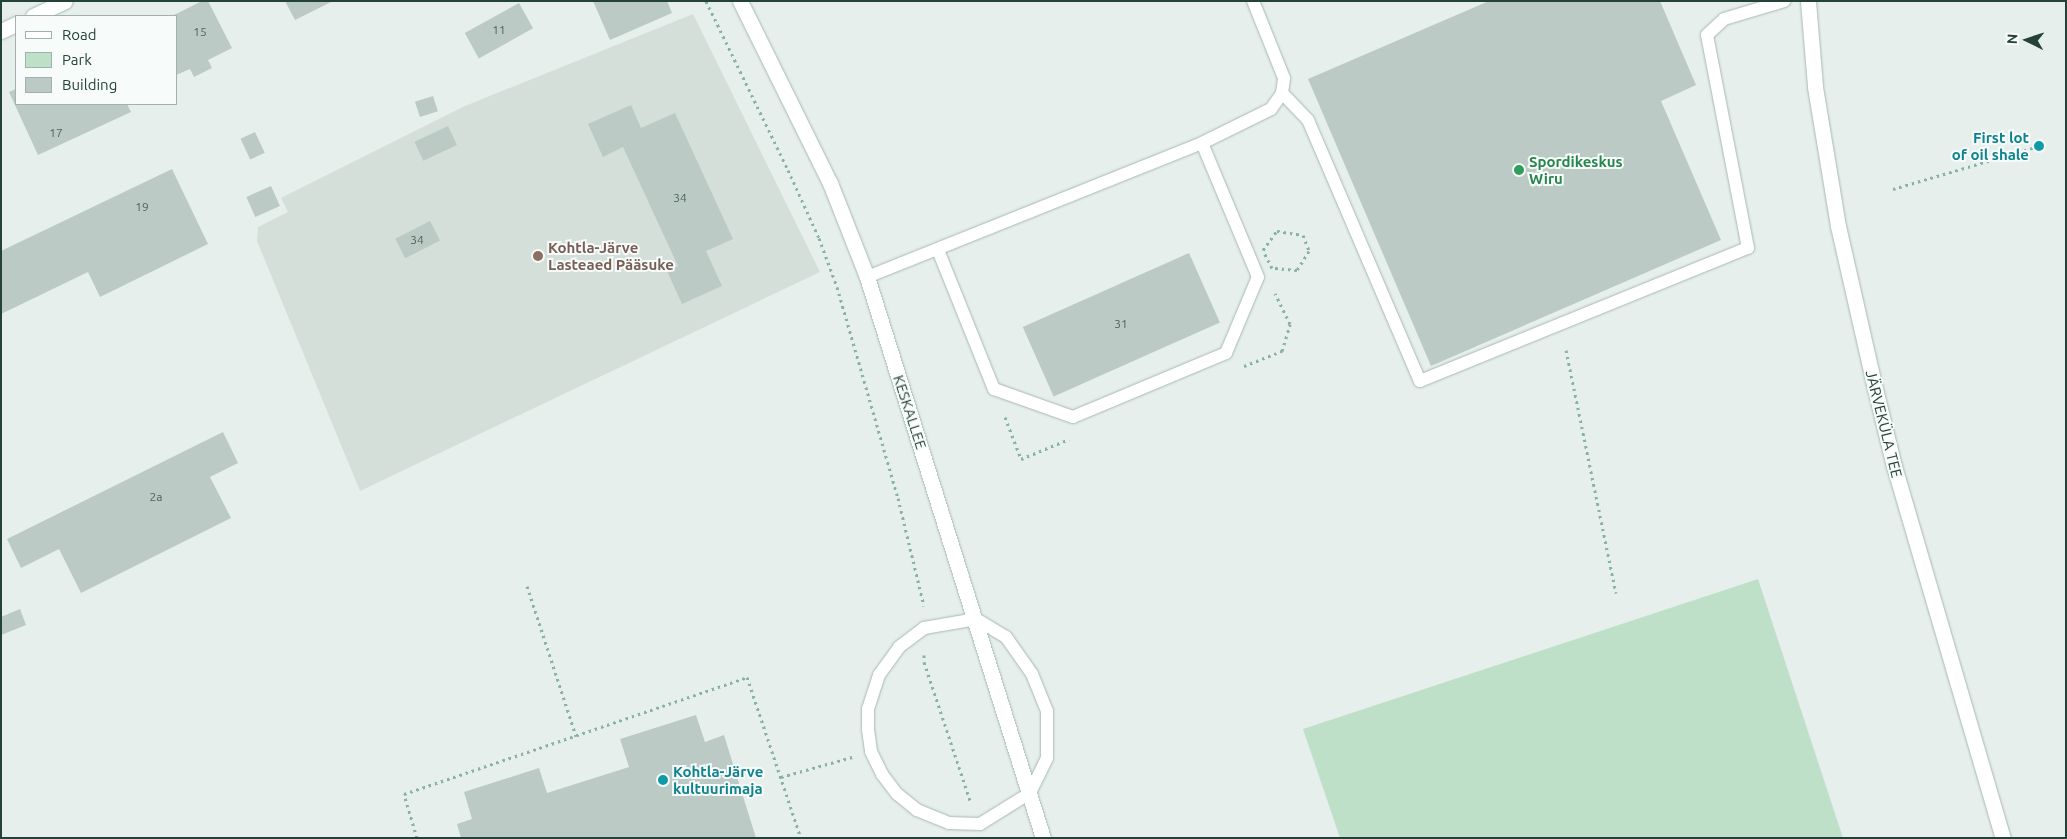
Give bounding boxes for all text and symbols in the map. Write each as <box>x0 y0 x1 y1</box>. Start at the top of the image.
legend <box>15 15 178 105</box>
north arrow <box>2002 15 2052 65</box>
house number: 11 <box>492 23 506 37</box>
house number: 15 <box>193 25 207 39</box>
text: Road <box>62 26 97 43</box>
text: N <box>2004 33 2020 45</box>
text: Park <box>62 51 92 68</box>
text: Building <box>62 76 117 93</box>
house number: 17 <box>49 126 63 140</box>
place label: First lot of oil shale <box>1952 128 2029 163</box>
marker: First lot of oil shale <box>2033 140 2045 152</box>
place label: Spordikeskus Wiru <box>1529 152 1623 187</box>
marker: Spordikeskus Wiru <box>1513 164 1525 176</box>
house number: 34 <box>673 191 687 205</box>
house number: 19 <box>135 200 149 214</box>
house number: 34 <box>410 233 424 247</box>
place label: Kohtla-Järve Lasteaed Pääsuke <box>548 238 674 273</box>
marker: Kohtla-Järve Lasteaed Pääsuke <box>532 250 544 262</box>
house number: 31 <box>1114 317 1128 331</box>
street label: JÄRVEKÜLA TEE <box>1862 368 1906 480</box>
street label: KESKALLEE <box>890 373 930 451</box>
house number: 2a <box>150 490 162 504</box>
place label: Kohtla-Järve kultuurimaja <box>673 762 763 797</box>
marker: Kohtla-Järve kultuurimaja <box>657 774 669 786</box>

